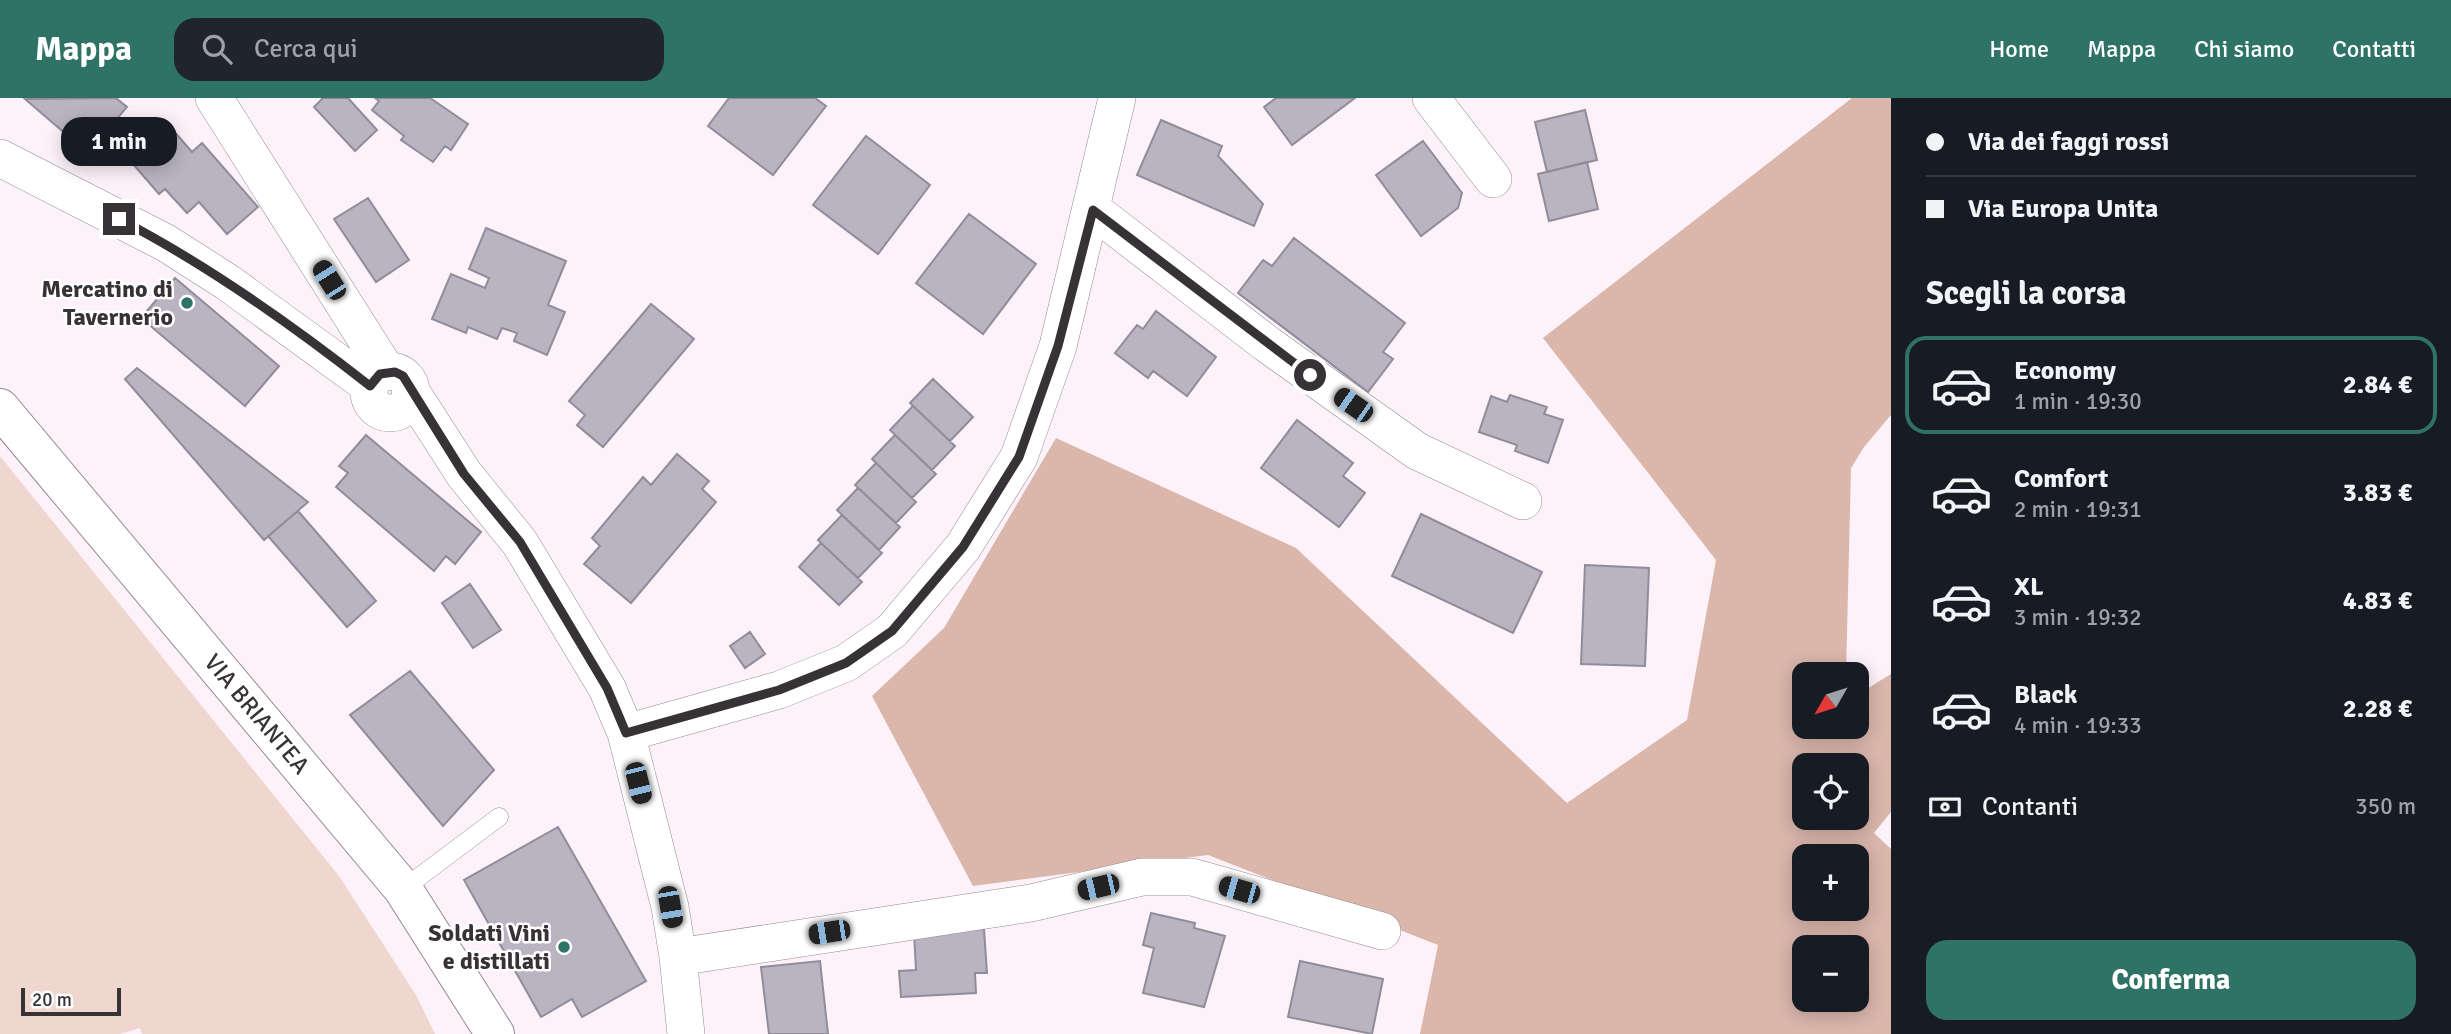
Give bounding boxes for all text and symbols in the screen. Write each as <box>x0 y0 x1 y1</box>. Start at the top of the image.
search box <box>174 18 664 81</box>
text: Mappa <box>35 29 132 70</box>
icon: search <box>198 30 236 68</box>
text: Cerca qui <box>254 33 358 65</box>
text: Home <box>1989 34 2049 64</box>
text: Mappa <box>2087 34 2156 64</box>
text: Chi siamo <box>2194 34 2294 64</box>
text: Contatti <box>2332 34 2416 64</box>
callout: 1 min <box>61 117 177 166</box>
text: Via dei faggi rossi <box>1968 126 2169 158</box>
text: 1 min <box>91 127 147 156</box>
text: Via Europa Unita <box>1968 193 2158 225</box>
route end <box>103 203 135 235</box>
car <box>309 257 350 303</box>
place label: Mercatino di Tavernerio <box>41 274 173 332</box>
text: Scegli la corsa <box>1926 274 2127 313</box>
marker: Mercatino di Tavernerio <box>179 295 195 311</box>
icon: car <box>1930 354 1993 417</box>
text: Economy <box>2014 355 2116 387</box>
route start <box>1294 359 1326 391</box>
text: 2.84 € <box>2343 369 2412 401</box>
car <box>1330 384 1377 426</box>
text: 1 min · 19:30 <box>2014 387 2142 416</box>
icon: car <box>1930 462 1993 525</box>
text: Comfort <box>2014 463 2108 495</box>
text: 3.83 € <box>2343 477 2412 509</box>
text: 2 min · 19:31 <box>2014 495 2142 524</box>
icon: car <box>1930 570 1993 633</box>
text: XL <box>2014 571 2044 603</box>
text: 4.83 € <box>2343 585 2412 617</box>
text: 3 min · 19:32 <box>2014 603 2142 632</box>
street label: VIA BRIANTEA <box>198 648 316 781</box>
north arrow <box>1792 662 1869 738</box>
map controls <box>1792 662 1869 1012</box>
icon: car <box>1930 678 1993 741</box>
text: Black <box>2014 679 2077 711</box>
text: 2.28 € <box>2343 693 2412 725</box>
text: 4 min · 19:33 <box>2014 711 2142 740</box>
button: locate <box>1792 753 1869 830</box>
car <box>623 760 654 806</box>
icon: cash <box>1926 788 1964 826</box>
text: Contanti <box>1982 791 2078 823</box>
text: 350 m <box>2355 792 2416 821</box>
button: + <box>1792 844 1869 921</box>
car <box>1076 872 1121 902</box>
car <box>1216 874 1263 906</box>
car <box>657 884 684 930</box>
place label: Soldati Vini e distillati <box>428 918 550 976</box>
car <box>807 918 852 946</box>
button: − <box>1792 935 1869 1012</box>
marker: Soldati Vini e distillati <box>556 939 572 955</box>
button: Conferma <box>1926 940 2416 1020</box>
scale bar <box>21 985 121 1017</box>
text: 20 m <box>32 988 72 1012</box>

